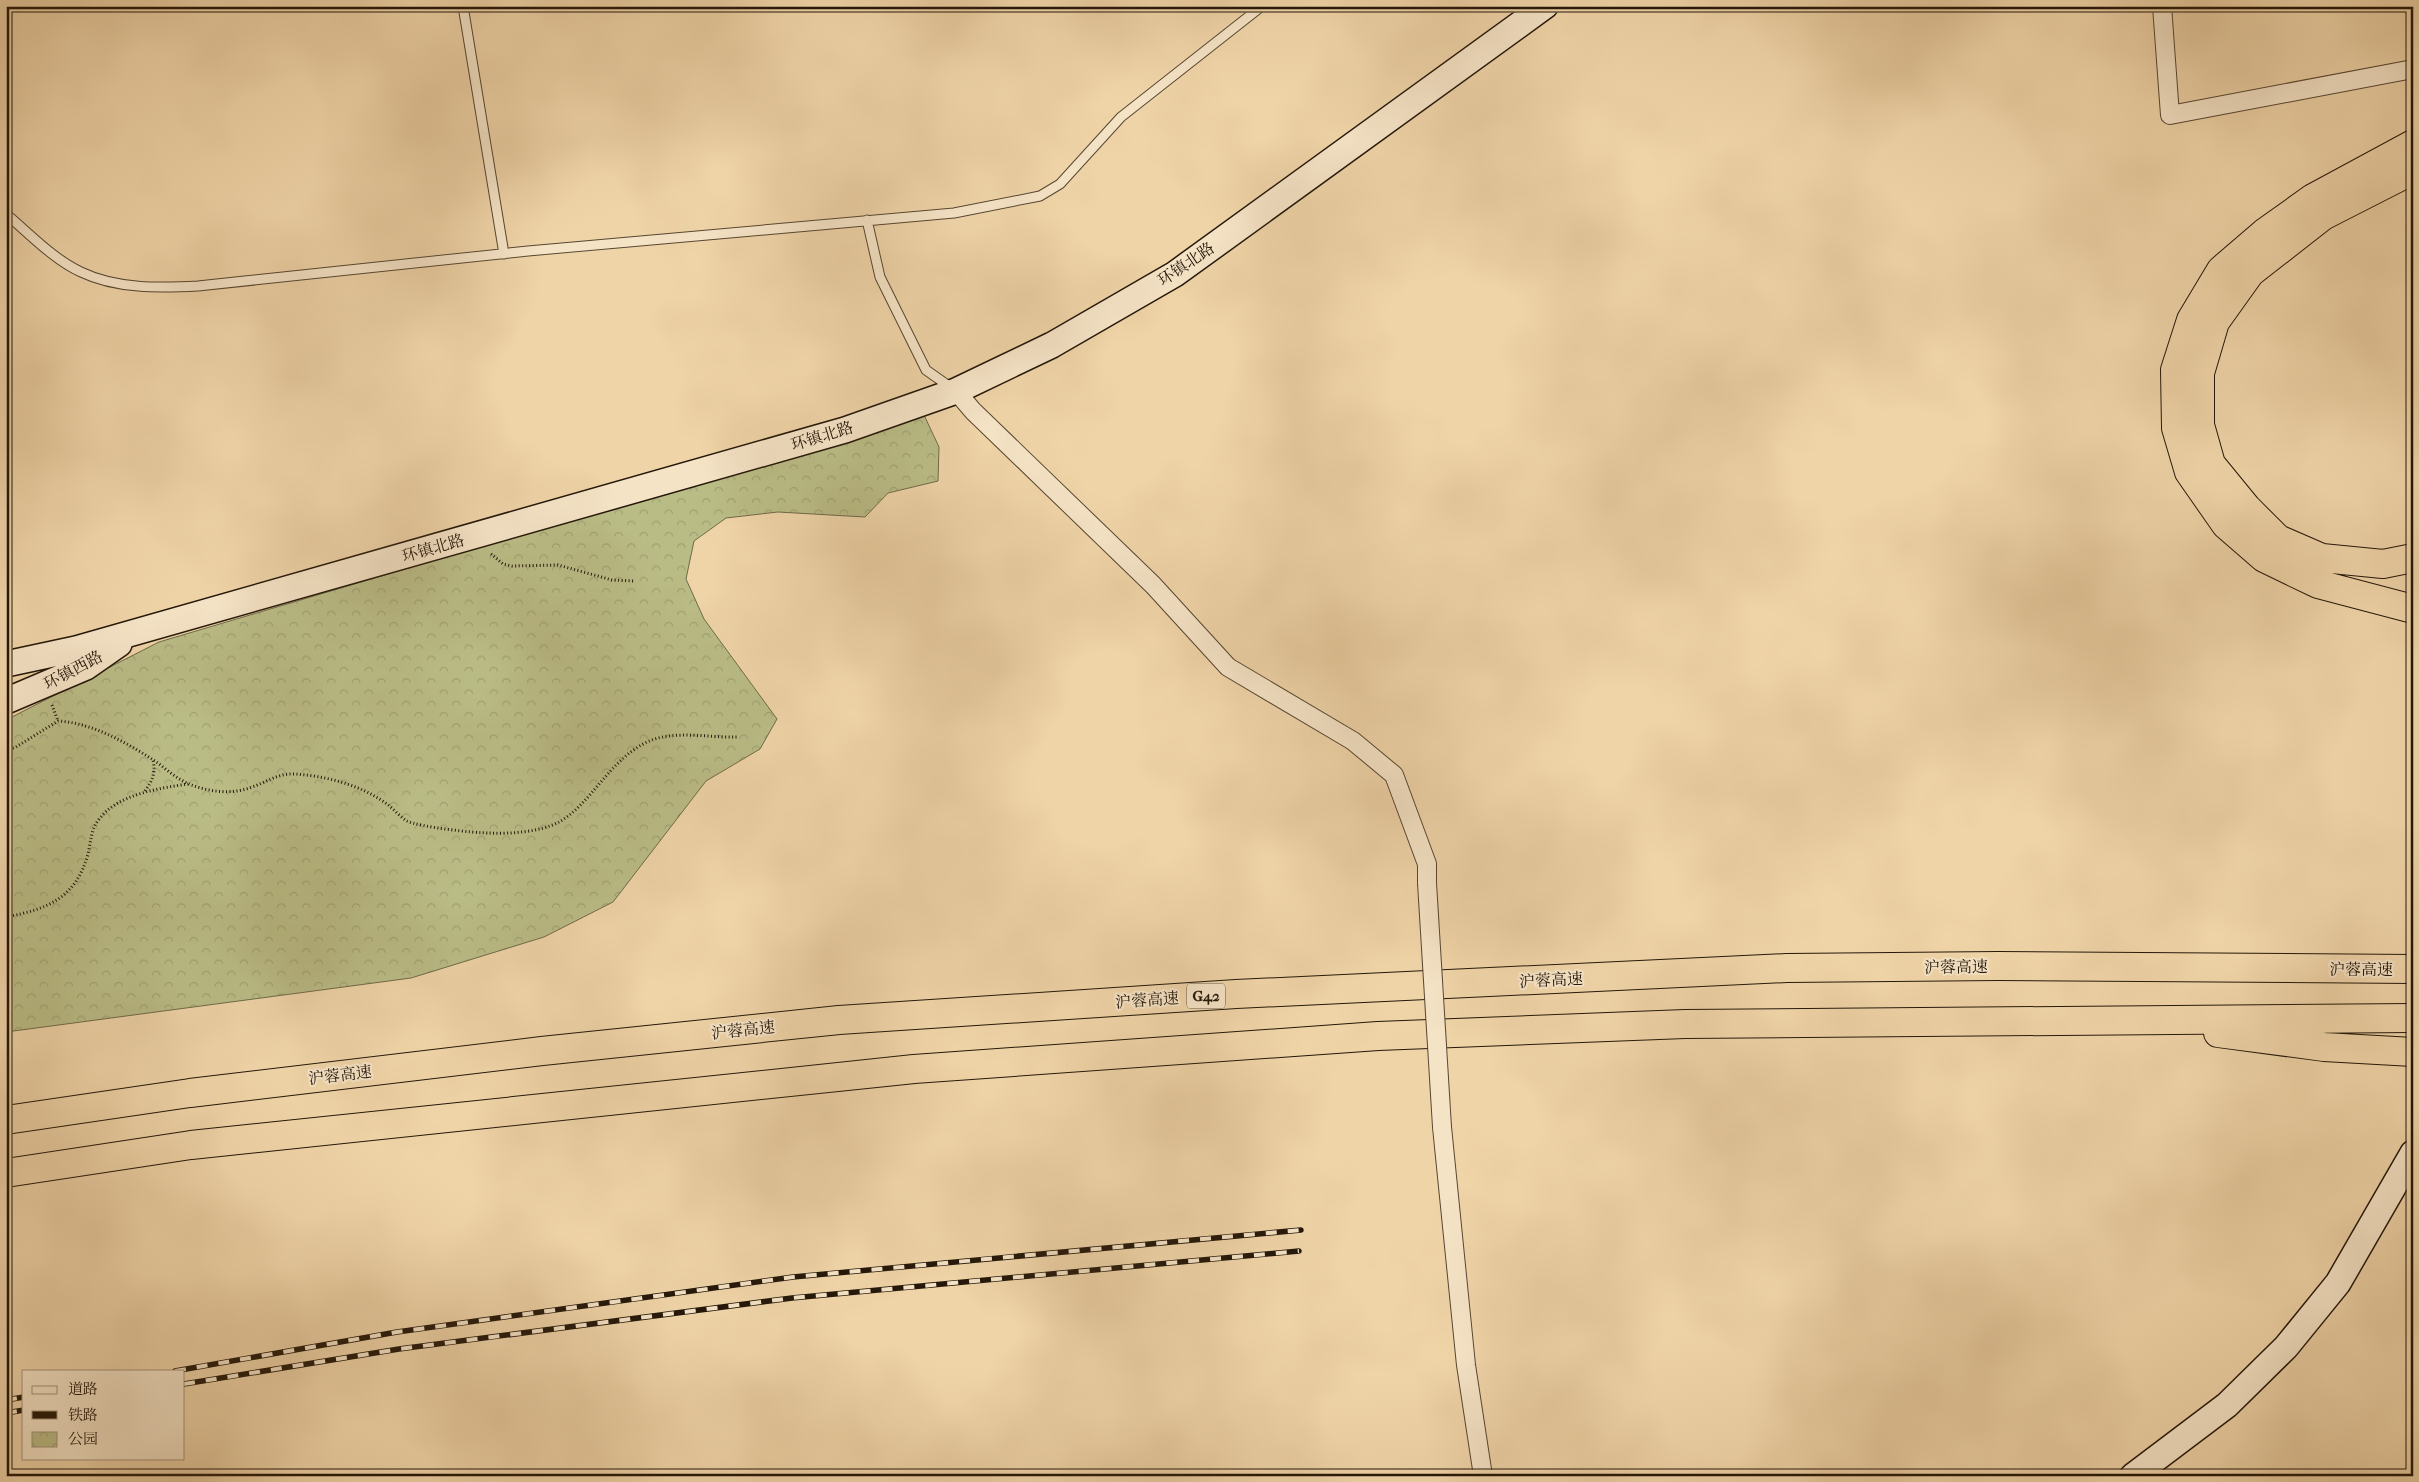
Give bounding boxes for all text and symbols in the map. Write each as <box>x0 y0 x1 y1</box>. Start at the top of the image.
street label: 环镇北路 <box>1154 238 1218 290</box>
street label: 环镇北路 <box>789 418 855 454</box>
street label: 环镇北路 <box>400 530 466 566</box>
street label: 环镇西路 <box>40 647 106 693</box>
street label: 沪蓉高速 <box>1924 957 1988 977</box>
street label: 沪蓉高速 <box>2329 960 2393 979</box>
street label: 沪蓉高速 <box>1519 969 1583 991</box>
road number: G42 <box>1187 984 1225 1008</box>
street label: 沪蓉高速 <box>1114 988 1180 1012</box>
street label: 沪蓉高速 <box>710 1017 776 1043</box>
street label: 沪蓉高速 <box>307 1062 373 1088</box>
legend <box>22 1370 185 1460</box>
text: 道路 <box>68 1380 98 1398</box>
text: 铁路 <box>68 1406 98 1424</box>
text: 公园 <box>68 1430 98 1448</box>

